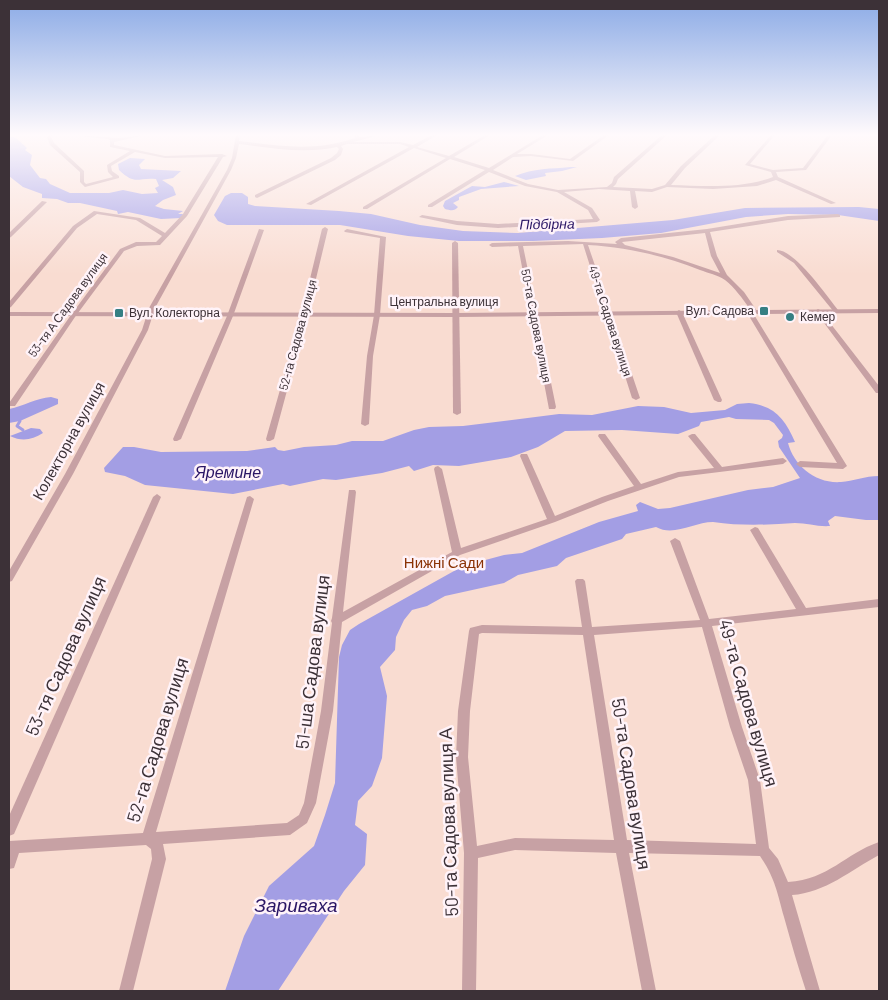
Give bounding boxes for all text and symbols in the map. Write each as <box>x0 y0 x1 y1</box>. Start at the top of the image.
water label: Підбірна <box>519 215 575 232</box>
street label: 53-тя А Садова вулиця <box>25 250 110 360</box>
street label: 49-та Садова вулиця <box>586 264 635 378</box>
street label: 50-та Садова вулиця <box>518 268 555 384</box>
street label: 52-га Садова вулиця <box>276 278 320 392</box>
street label: Центральна вулиця <box>390 294 498 309</box>
place label: Вул. Садова <box>686 303 754 318</box>
place label: Вул. Колекторна <box>129 305 220 320</box>
marker: Вул. Садова <box>758 305 770 317</box>
marker: Вул. Колекторна <box>113 307 125 319</box>
place label: Кемер <box>800 309 836 324</box>
marker: Кемер <box>784 311 796 323</box>
street label: Колекторна вулиця <box>28 378 108 503</box>
water label: Яремине <box>194 462 261 481</box>
park label: Нижні Сади <box>404 553 484 571</box>
street label: 53-тя Садова вулиця <box>20 572 110 739</box>
street label: 51-ша Садова вулиця <box>290 574 334 750</box>
street label: 49-та Садова вулиця <box>715 616 783 789</box>
street label: 52-га Садова вулиця <box>122 655 193 825</box>
street label: 50-та Садова вулиця <box>608 697 656 871</box>
street label: 50-та Садова вулиця А <box>434 727 462 917</box>
water label: Зариваха <box>254 893 338 916</box>

